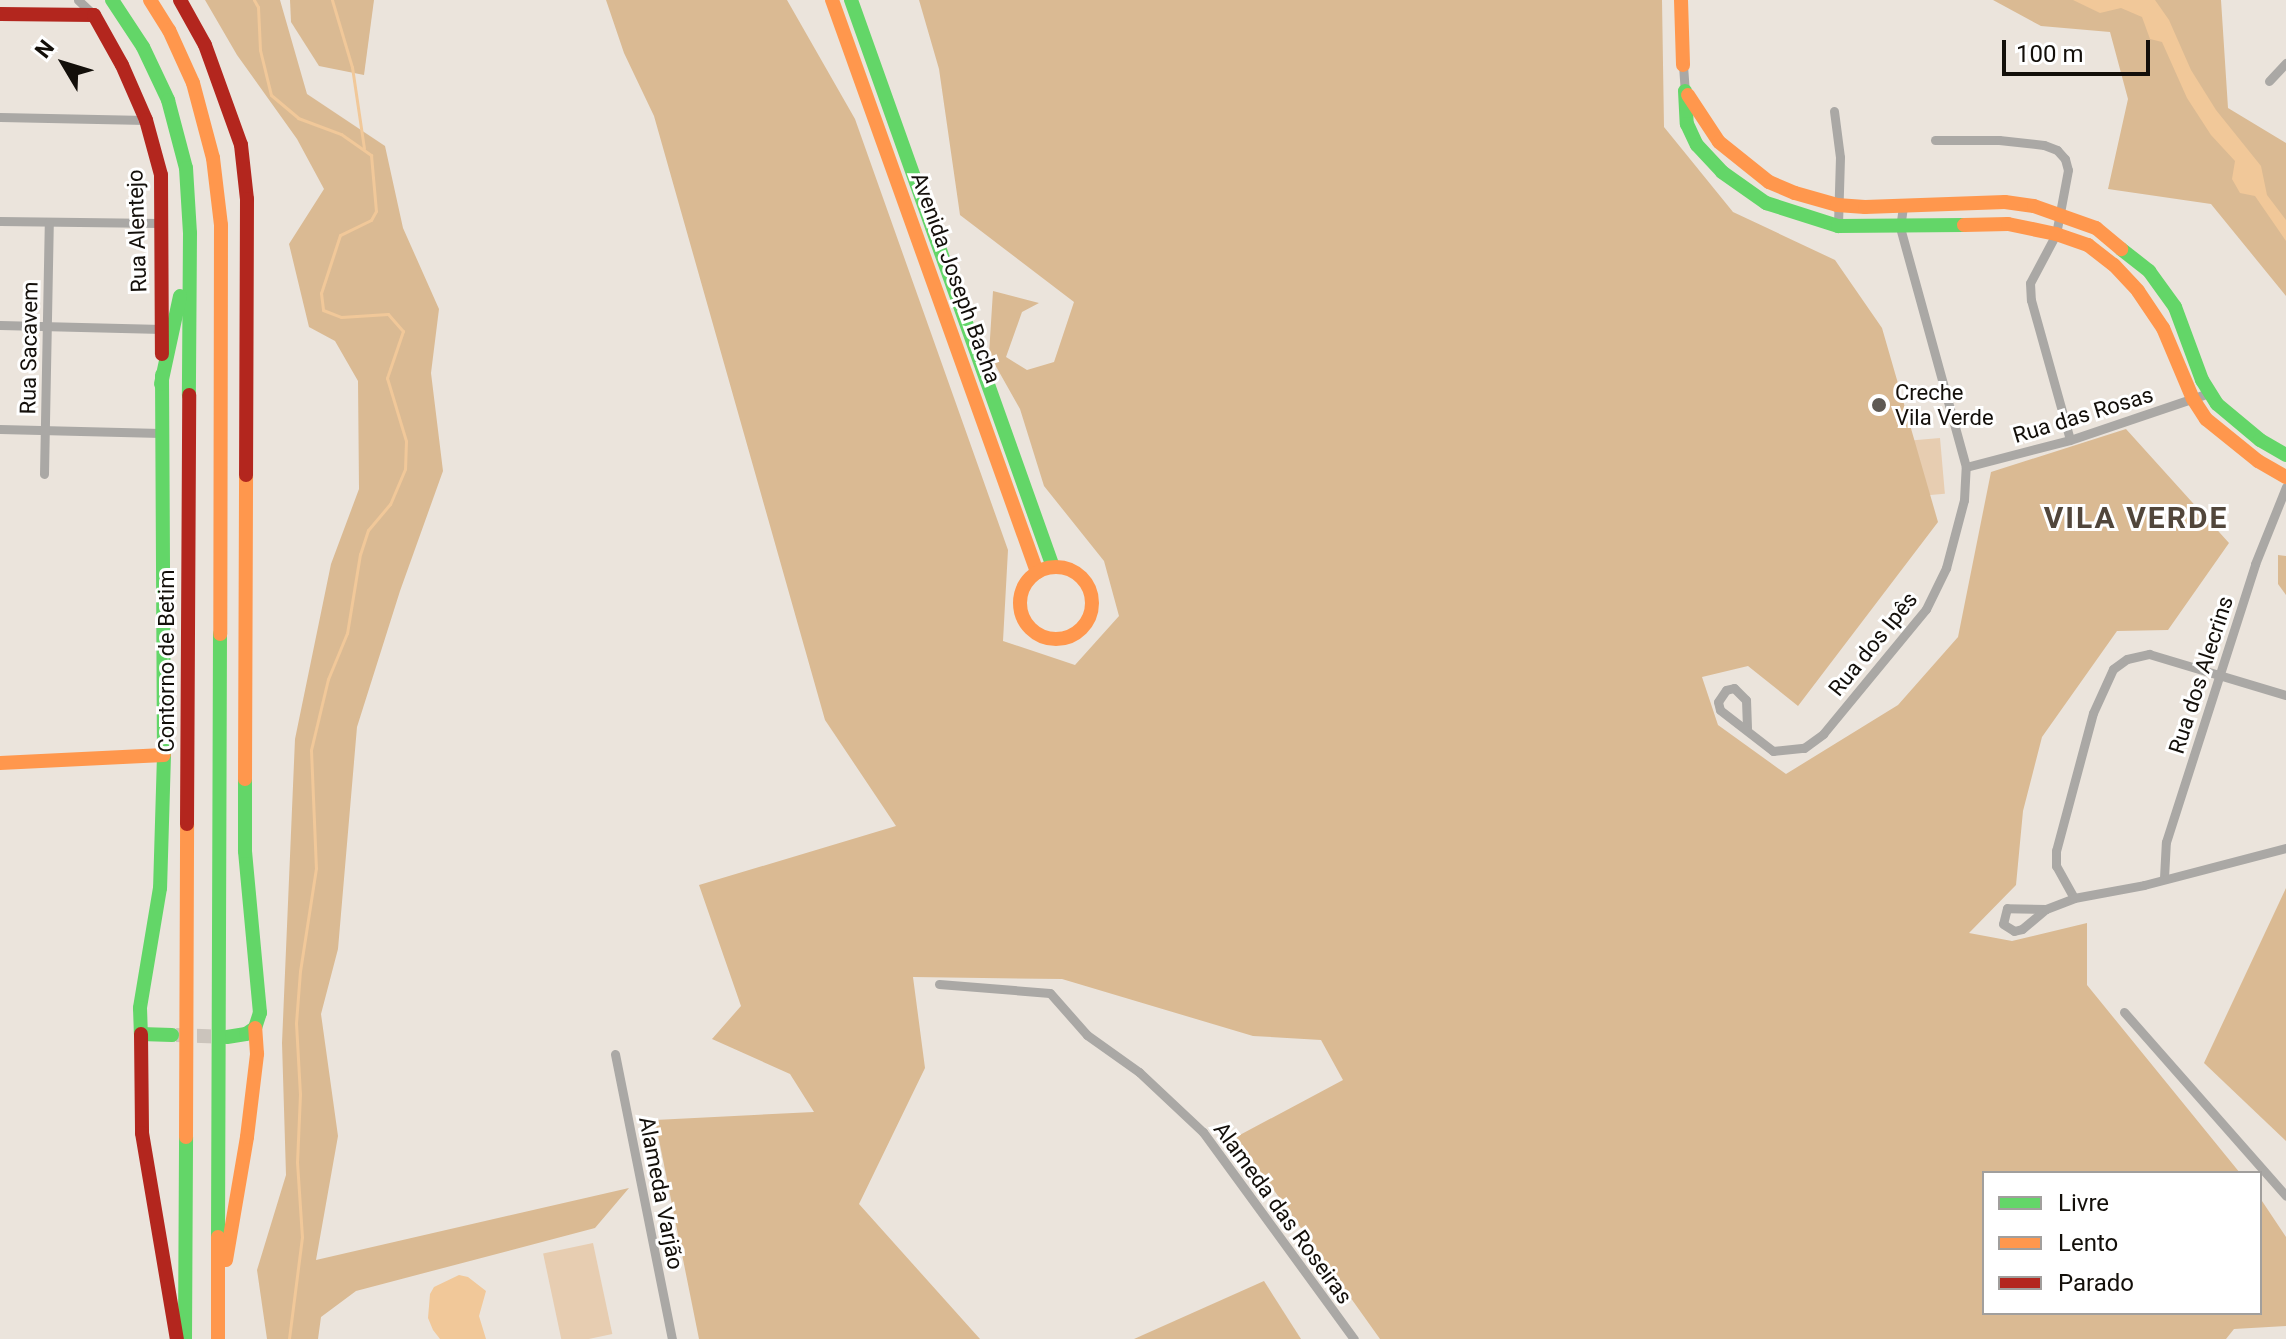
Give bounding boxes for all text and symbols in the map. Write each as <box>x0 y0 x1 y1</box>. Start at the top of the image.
north arrow <box>24 24 104 104</box>
scale bar <box>2006 24 2154 74</box>
text: N <box>30 35 59 63</box>
text: 100 m <box>2016 40 2083 68</box>
street label: Rua Alentejo <box>122 169 152 293</box>
street label: Avenida Joseph Bacha <box>906 169 1006 387</box>
street label: Rua Sacavem <box>15 281 43 415</box>
place label: Creche Vila Verde <box>1895 379 1994 430</box>
street label: Rua das Rosas <box>2010 381 2156 449</box>
marker: Creche Vila Verde <box>1870 396 1888 414</box>
district label: VILA VERDE <box>2044 500 2228 536</box>
street label: Contorno de Betim <box>154 570 180 752</box>
street label: Rua dos Ipês <box>1823 587 1923 701</box>
street label: Rua dos Alecrins <box>2163 593 2239 757</box>
street label: Alameda Varjão <box>633 1114 689 1272</box>
street label: Alameda das Roseiras <box>1208 1117 1358 1309</box>
legend <box>1982 1171 2262 1315</box>
text: Livre <box>2058 1189 2109 1217</box>
text: Lento <box>2058 1229 2118 1257</box>
text: Parado <box>2058 1269 2134 1297</box>

